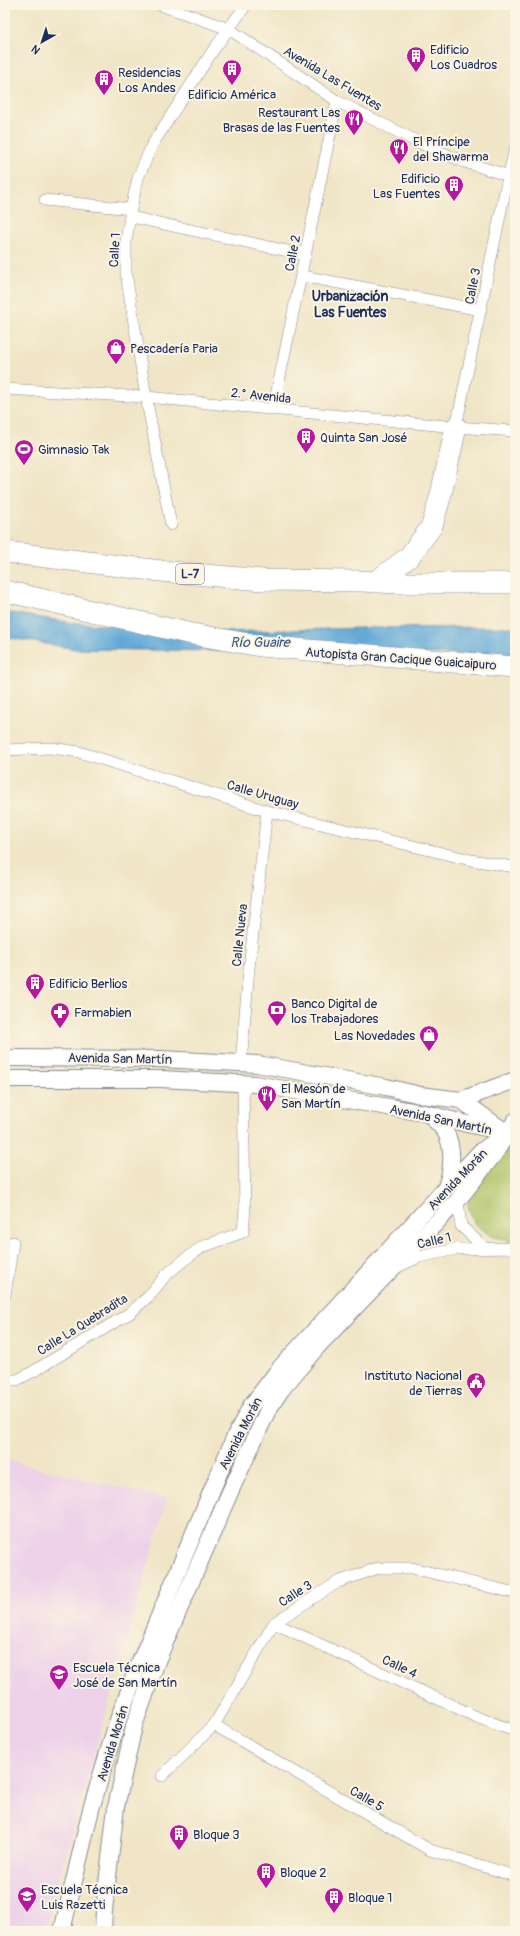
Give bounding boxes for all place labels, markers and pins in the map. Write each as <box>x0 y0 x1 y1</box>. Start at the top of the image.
place label: Edificio Los Cuadros <box>430 42 497 73</box>
building icon: Edificio Los Cuadros <box>405 45 427 73</box>
building icon: Edificio América <box>221 58 243 86</box>
place label: Residencias Los Andes <box>118 65 181 96</box>
building icon: Residencias Los Andes <box>93 68 115 96</box>
place label: Edificio América <box>188 87 276 103</box>
place label: Restaurant Las Brasas de las Fuentes <box>223 105 340 136</box>
restaurant icon: Restaurant Las Brasas de las Fuentes <box>343 108 365 136</box>
place label: El Príncipe del Shawarma <box>413 134 489 165</box>
restaurant icon: El Príncipe del Shawarma <box>388 137 410 165</box>
place label: Edificio Las Fuentes <box>373 171 440 202</box>
building icon: Edificio Las Fuentes <box>443 174 465 202</box>
shop icon: Pescadería Paria <box>105 337 127 365</box>
place label: Pescadería Paria <box>130 341 218 357</box>
building icon: Quinta San José <box>295 426 317 454</box>
place label: Quinta San José <box>320 430 407 446</box>
sports icon: Gimnasio Tak <box>13 438 35 466</box>
place label: Gimnasio Tak <box>38 442 110 458</box>
building icon: Edificio Berlios <box>24 972 46 1000</box>
place label: Edificio Berlios <box>49 976 128 992</box>
place label: Banco Digital de los Trabajadores <box>291 996 379 1027</box>
bank icon: Banco Digital de los Trabajadores <box>266 999 288 1027</box>
pharmacy icon: Farmabien <box>49 1001 71 1029</box>
place label: Farmabien <box>74 1005 132 1021</box>
shop icon: Las Novedades <box>418 1024 440 1052</box>
place label: Las Novedades <box>334 1028 415 1044</box>
place label: El Mesón de San Martín <box>281 1081 346 1112</box>
restaurant icon: El Mesón de San Martín <box>256 1084 278 1112</box>
place label: Instituto Nacional de Tierras <box>364 1368 462 1399</box>
public building icon: Instituto Nacional de Tierras <box>465 1371 487 1399</box>
place label: Escuela Técnica José de San Martín <box>73 1660 177 1691</box>
school or university icon: Escuela Técnica José de San Martín <box>48 1663 70 1691</box>
building icon: Bloque 3 <box>168 1823 190 1851</box>
place label: Bloque 3 <box>193 1827 240 1843</box>
building icon: Bloque 2 <box>255 1861 277 1889</box>
place label: Bloque 2 <box>280 1865 327 1881</box>
place label: Escuela Técnica Luis Razetti <box>41 1882 128 1913</box>
school or university icon: Escuela Técnica Luis Razetti <box>16 1885 38 1913</box>
building icon: Bloque 1 <box>323 1886 345 1914</box>
place label: Bloque 1 <box>348 1890 392 1906</box>

